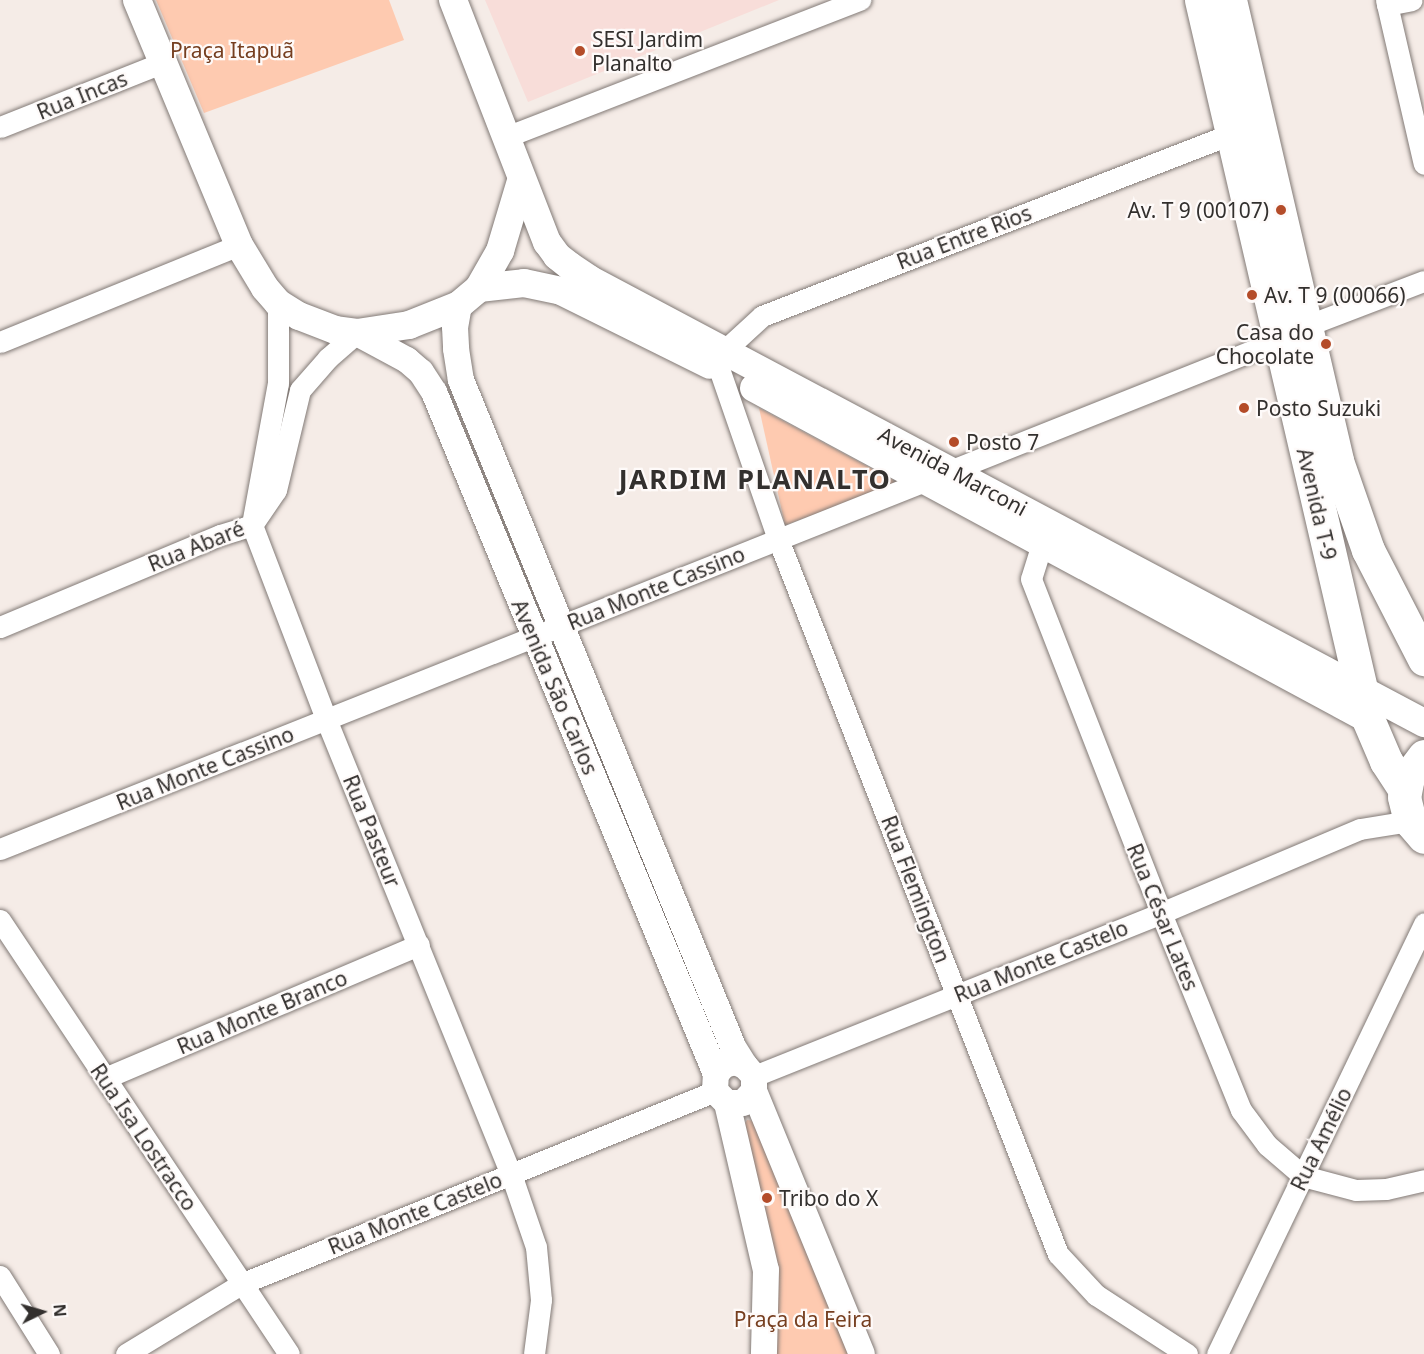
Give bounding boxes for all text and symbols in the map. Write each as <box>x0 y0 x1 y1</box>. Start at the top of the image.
place label: SESI Jardim Planalto <box>592 26 703 76</box>
park label: Praça Itapuã <box>170 37 294 63</box>
marker: SESI Jardim Planalto <box>573 44 587 58</box>
street label: Rua Incas <box>33 65 131 125</box>
place label: Av. T 9 (00107) <box>1127 197 1269 223</box>
street label: Rua Entre Rios <box>893 200 1035 274</box>
marker: Av. T 9 (00107) <box>1274 203 1288 217</box>
place label: Av. T 9 (00066) <box>1264 282 1406 308</box>
marker: Av. T 9 (00066) <box>1245 288 1259 302</box>
place label: Casa do Chocolate <box>1216 319 1314 369</box>
marker: Casa do Chocolate <box>1319 337 1333 351</box>
place label: Posto Suzuki <box>1256 395 1381 421</box>
marker: Posto Suzuki <box>1237 401 1251 415</box>
street label: Avenida Marconi <box>874 421 1032 521</box>
place label: Posto 7 <box>966 429 1039 455</box>
marker: Posto 7 <box>947 435 961 449</box>
street label: Avenida T-9 <box>1292 446 1342 562</box>
district label: JARDIM PLANALTO <box>619 463 891 495</box>
street label: Rua Abaré <box>144 515 248 577</box>
street label: Rua Monte Cassino <box>564 541 748 635</box>
street label: Avenida São Carlos <box>507 596 603 778</box>
street label: Rua Monte Cassino <box>113 721 297 815</box>
street label: Rua Pasteur <box>338 771 406 891</box>
street label: Rua Flemington <box>876 812 956 966</box>
street label: Rua César Lates <box>1122 840 1204 994</box>
street label: Rua Monte Castelo <box>950 915 1132 1007</box>
street label: Rua Monte Branco <box>173 965 351 1059</box>
street label: Rua Isa Lostracco <box>85 1059 203 1215</box>
street label: Rua Amélio <box>1285 1083 1357 1195</box>
street label: Rua Monte Castelo <box>324 1167 506 1259</box>
place label: Tribo do X <box>779 1185 878 1211</box>
marker: Tribo do X <box>760 1191 774 1205</box>
north arrow <box>12 1282 72 1342</box>
text: N <box>48 1303 71 1318</box>
park label: Praça da Feira <box>734 1306 872 1332</box>

